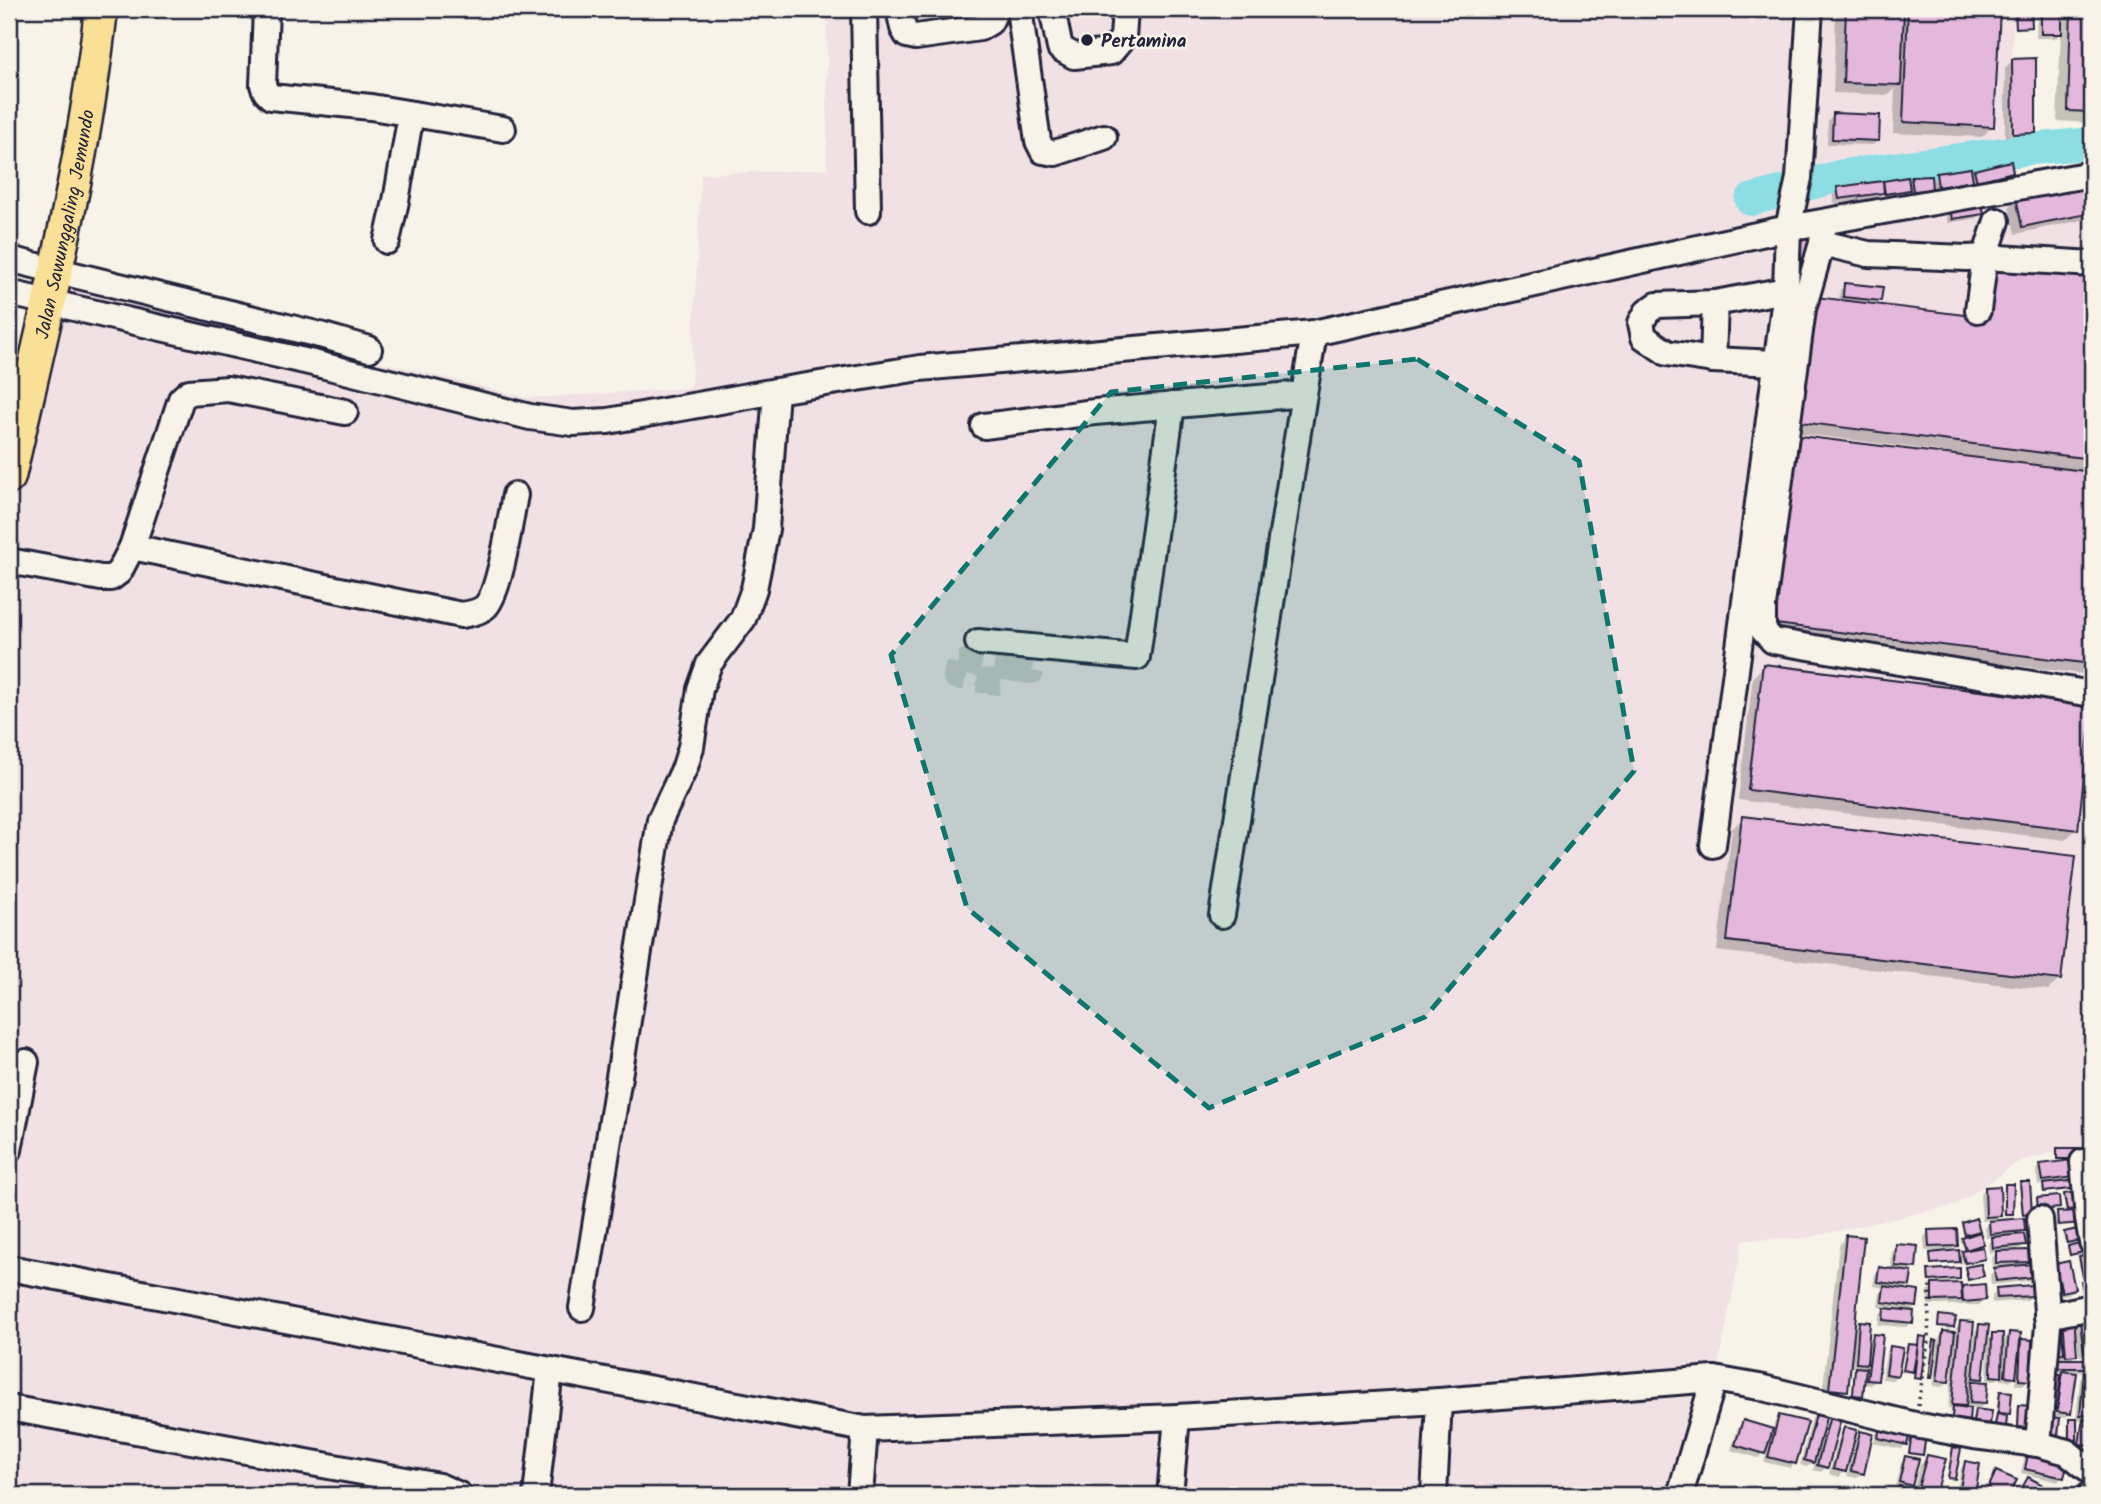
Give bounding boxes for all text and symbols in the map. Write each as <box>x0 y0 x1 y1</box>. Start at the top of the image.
place label: Pertamina <box>1101 27 1187 57</box>
marker: Pertamina <box>1079 32 1095 48</box>
street label: Jalan Sawunggaling Jemundo <box>28 108 104 342</box>

